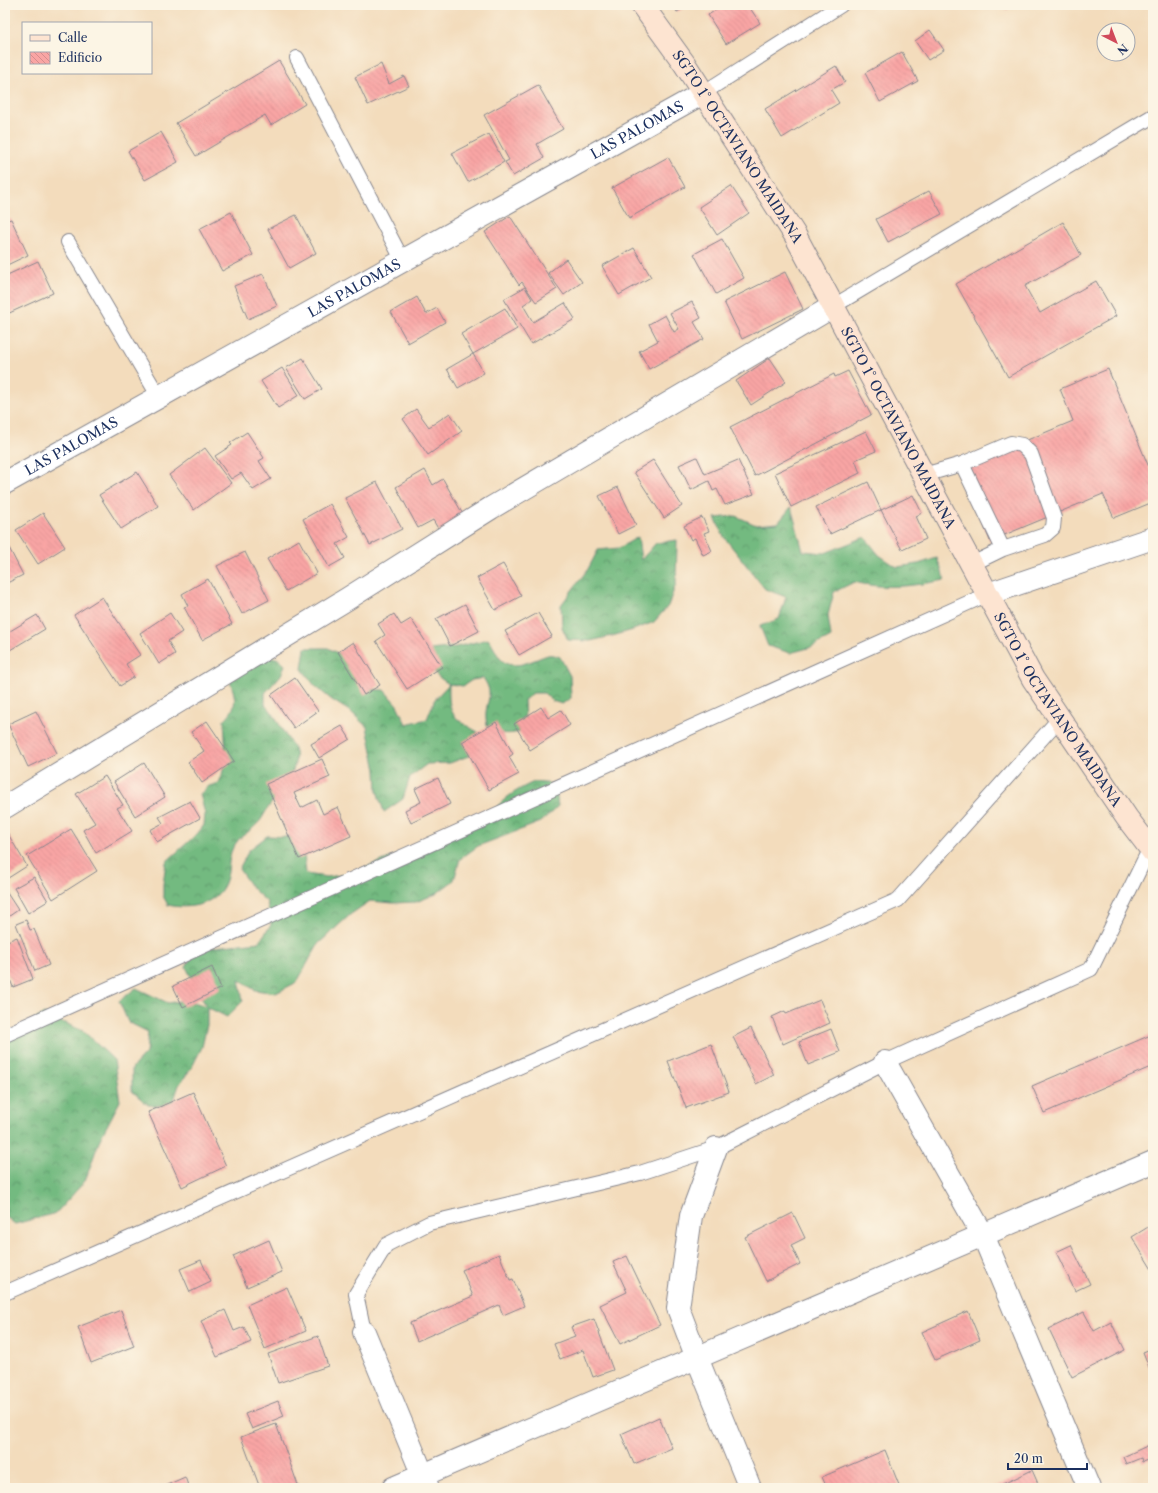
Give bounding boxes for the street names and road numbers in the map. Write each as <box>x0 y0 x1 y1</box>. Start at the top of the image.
street label: SGTO 1° OCTAVIANO MAIDANA <box>669 47 807 247</box>
street label: LAS PALOMAS <box>587 97 687 163</box>
street label: LAS PALOMAS <box>304 255 404 321</box>
street label: SGTO 1° OCTAVIANO MAIDANA <box>837 324 960 532</box>
street label: LAS PALOMAS <box>22 413 121 479</box>
street label: SGTO 1° OCTAVIANO MAIDANA <box>990 609 1126 811</box>

